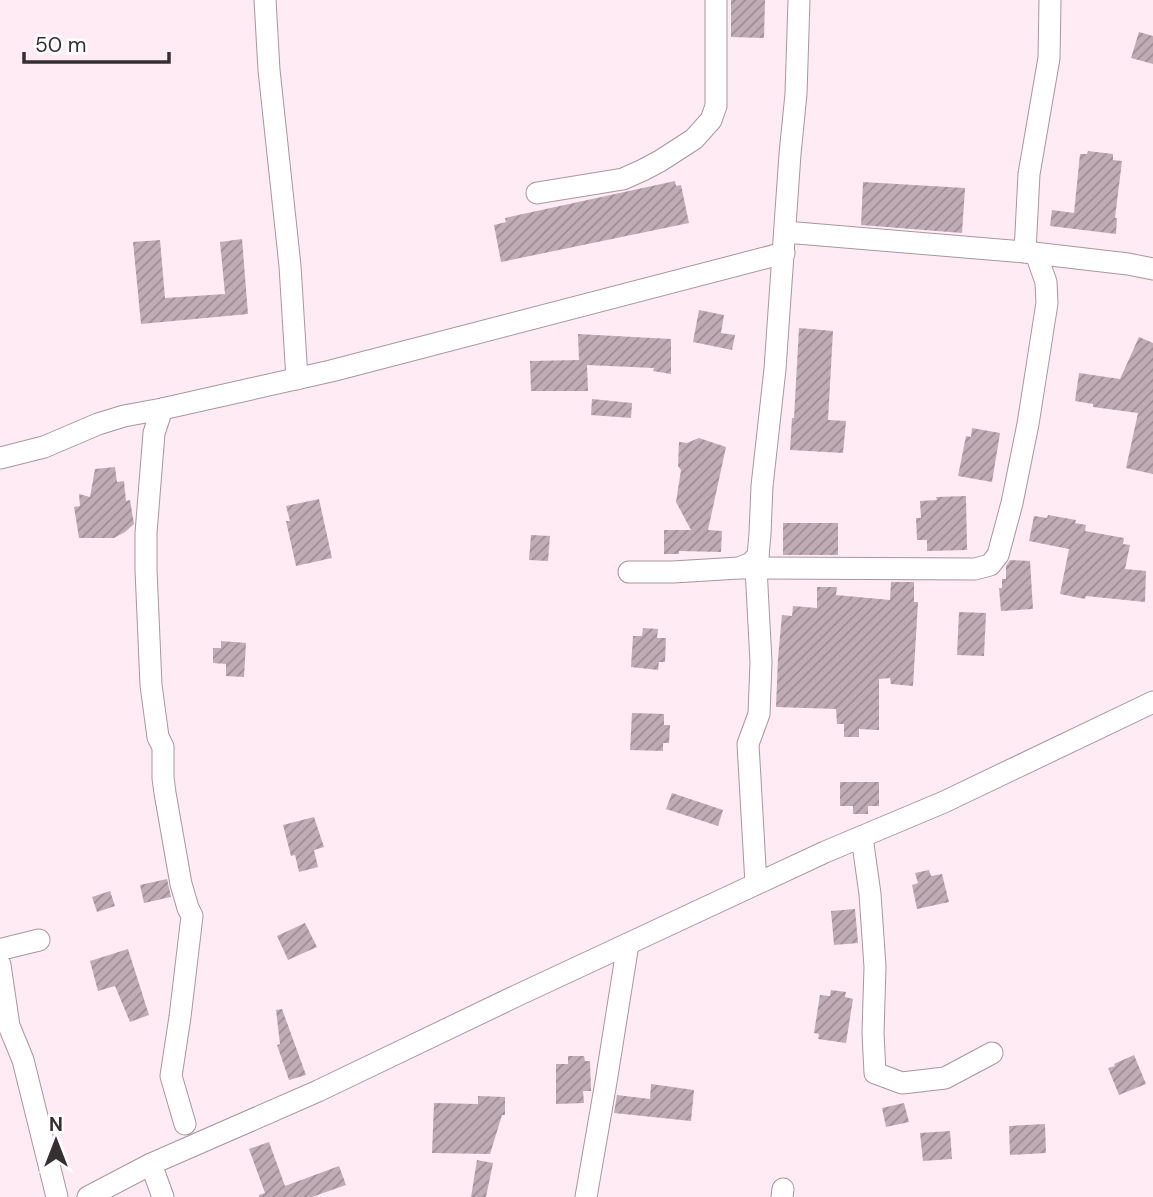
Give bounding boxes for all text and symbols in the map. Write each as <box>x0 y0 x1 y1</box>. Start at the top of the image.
scale bar <box>24 21 170 65</box>
text: 50 m <box>35 31 86 59</box>
north arrow <box>21 1106 91 1176</box>
text: N <box>49 1112 63 1137</box>

